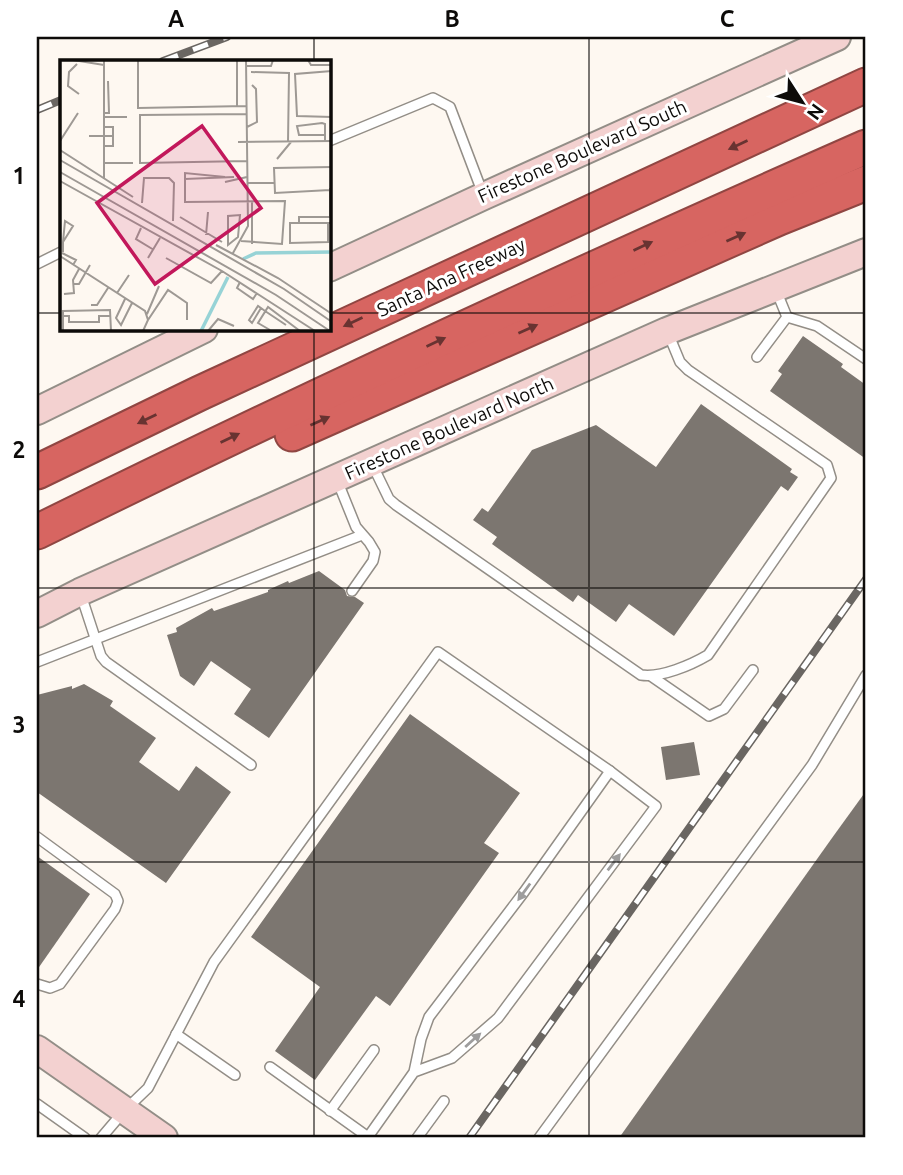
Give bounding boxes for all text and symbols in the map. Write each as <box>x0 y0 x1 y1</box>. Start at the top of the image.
text: A <box>168 6 184 31</box>
text: B <box>444 6 460 31</box>
text: C <box>720 6 735 31</box>
inset map <box>60 60 331 331</box>
north arrow <box>766 66 836 136</box>
street label: Firestone Boulevard South <box>474 95 690 207</box>
text: N <box>803 100 829 124</box>
one-way arrow <box>727 140 748 151</box>
text: 1 <box>13 163 25 188</box>
one-way arrow <box>726 231 746 243</box>
street label: Santa Ana Freeway <box>373 233 529 321</box>
one-way arrow <box>633 241 653 252</box>
one-way arrow <box>343 317 363 328</box>
one-way arrow <box>518 323 538 335</box>
one-way arrow <box>426 336 447 347</box>
street label: Firestone Boulevard North <box>341 372 557 484</box>
one-way arrow <box>137 413 157 424</box>
one-way arrow <box>310 415 330 427</box>
one-way arrow <box>220 432 240 444</box>
text: 2 <box>13 437 25 462</box>
text: 3 <box>13 712 25 737</box>
one-way arrow <box>606 853 620 871</box>
one-way arrow <box>517 883 531 901</box>
text: 4 <box>13 986 26 1011</box>
one-way arrow <box>464 1032 482 1048</box>

